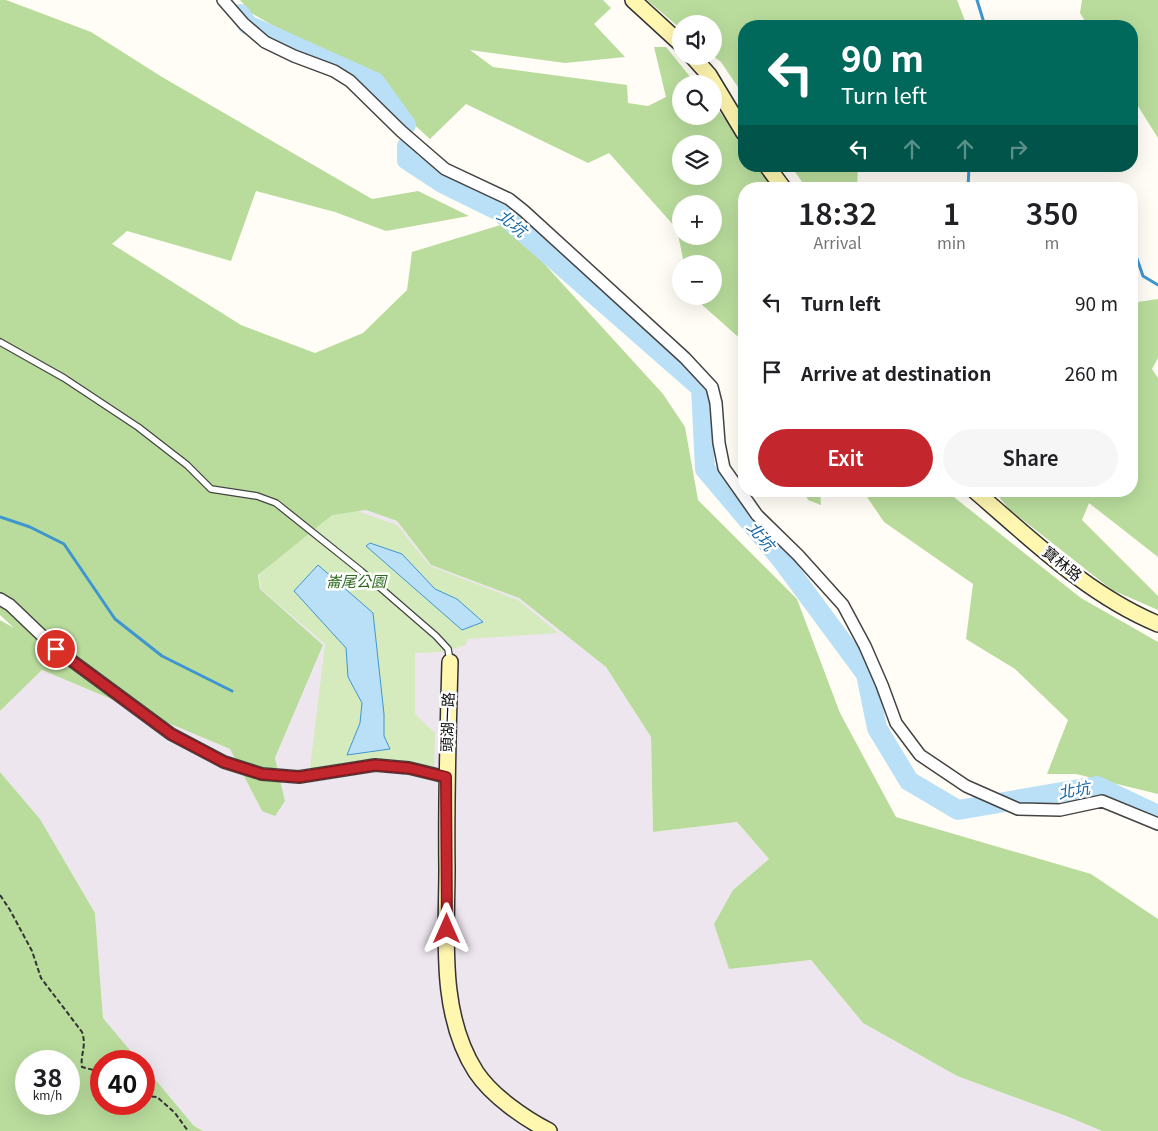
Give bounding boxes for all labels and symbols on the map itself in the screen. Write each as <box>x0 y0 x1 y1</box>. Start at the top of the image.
water label: 北坑 <box>493 203 534 243</box>
water label: 北坑 <box>742 515 783 557</box>
street label: 寶林路 <box>1039 541 1087 585</box>
park label: 崙尾公園 <box>326 570 388 591</box>
pin <box>35 628 77 670</box>
street label: 頭湖一路 <box>435 692 458 752</box>
water label: 北坑 <box>1056 774 1094 804</box>
position arrow <box>420 902 472 954</box>
speed limit sign: 40 <box>90 1050 155 1115</box>

